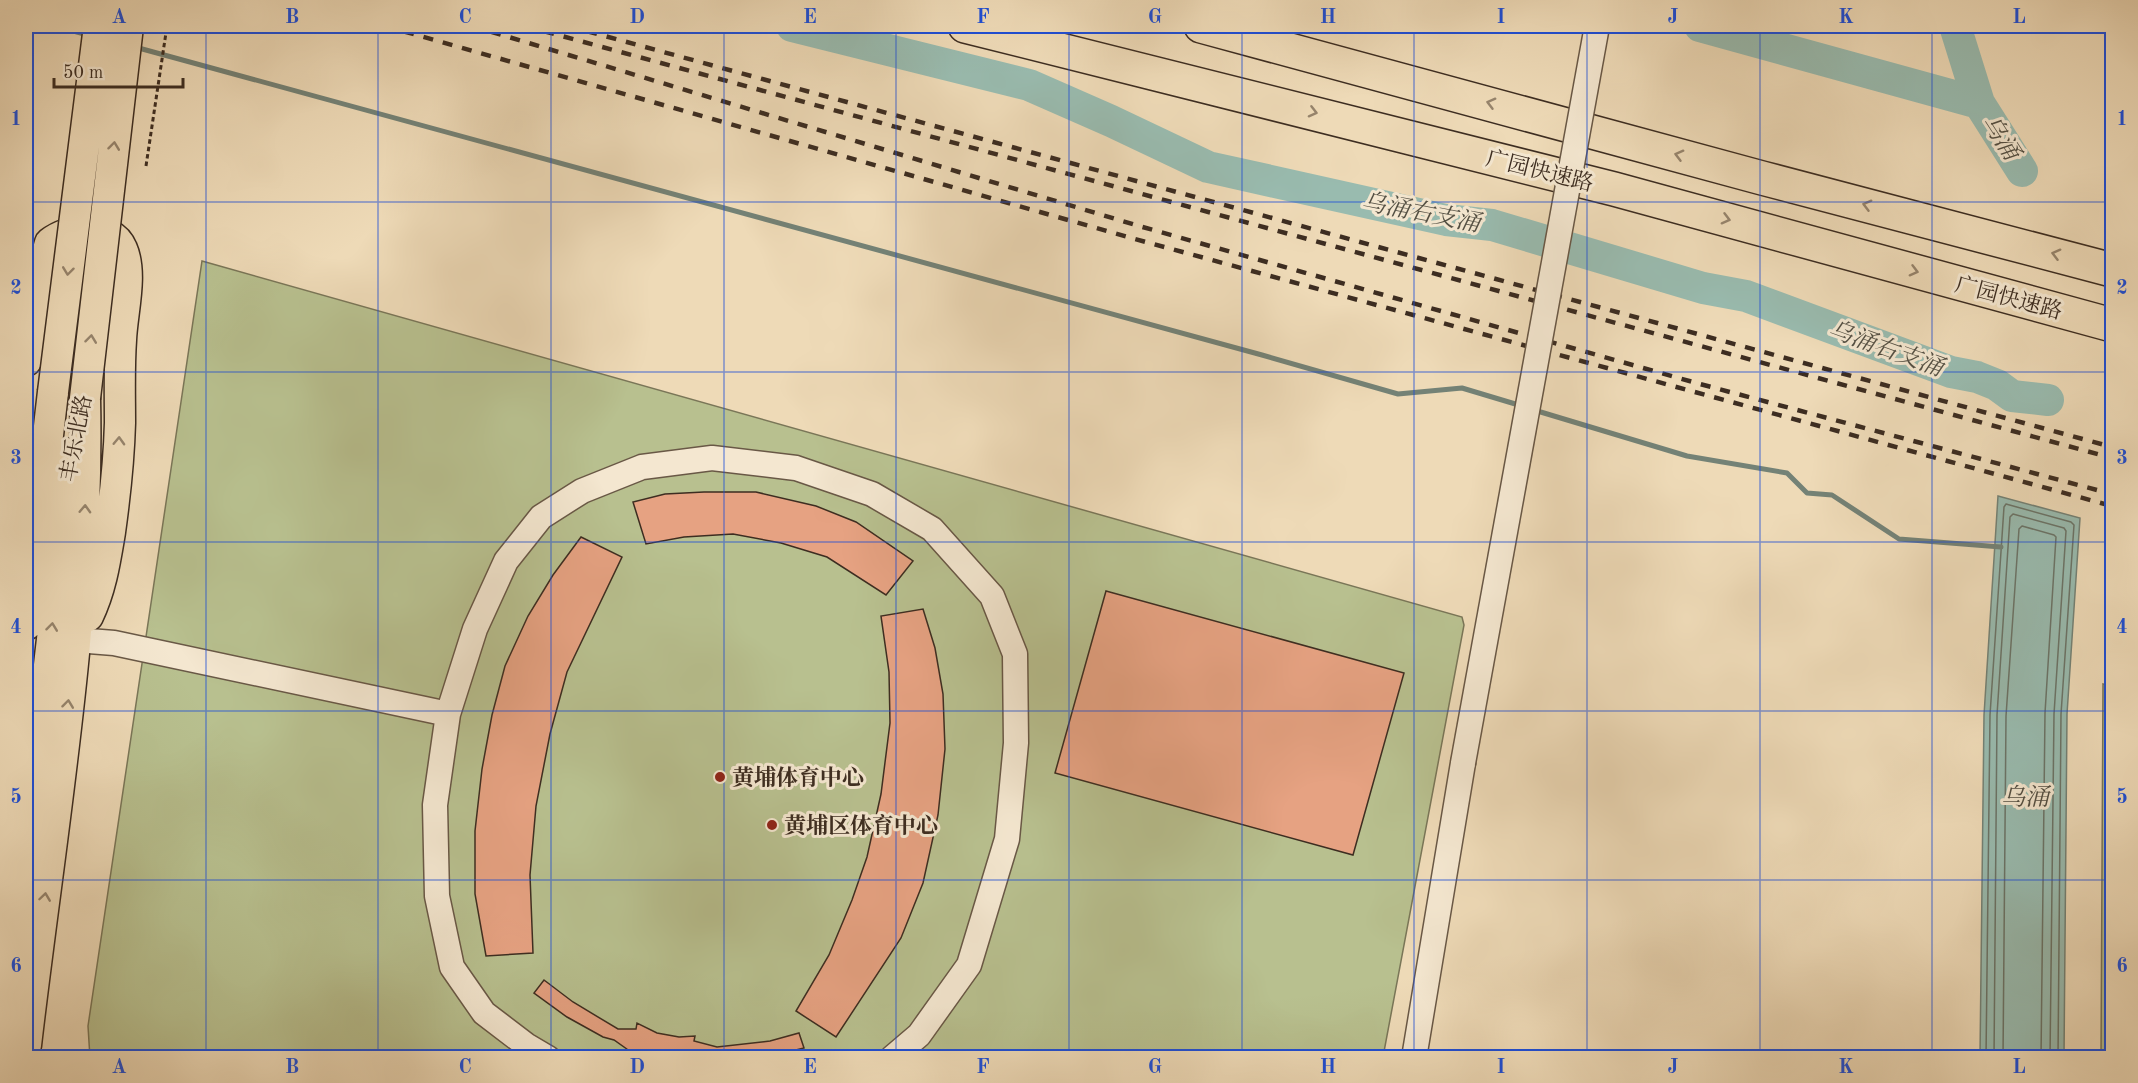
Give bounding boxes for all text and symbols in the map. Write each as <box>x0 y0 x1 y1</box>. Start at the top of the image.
text: A <box>111 8 127 28</box>
text: B <box>285 8 299 28</box>
text: C <box>458 8 472 28</box>
text: D <box>629 8 645 28</box>
text: E <box>803 8 817 28</box>
text: F <box>976 8 990 28</box>
text: G <box>1148 8 1162 28</box>
text: H <box>1320 8 1336 28</box>
text: I <box>1497 8 1505 28</box>
text: J <box>1668 8 1679 28</box>
text: K <box>1838 8 1854 28</box>
text: L <box>2012 8 2026 28</box>
scale bar <box>54 51 183 89</box>
text: 50 m <box>63 64 103 82</box>
one-way arrow <box>1486 98 1496 111</box>
one-way arrow <box>1308 105 1318 118</box>
text: 1 <box>10 110 22 130</box>
water label: 乌涌 <box>1976 110 2027 167</box>
text: 1 <box>2116 110 2128 130</box>
one-way arrow <box>107 141 120 150</box>
street label: 广园快速路 <box>1483 146 1596 196</box>
one-way arrow <box>1674 150 1685 162</box>
water label: 乌涌右支涌 <box>1359 188 1485 238</box>
one-way arrow <box>1863 200 1873 213</box>
one-way arrow <box>1720 212 1730 225</box>
one-way arrow <box>2051 249 2061 262</box>
one-way arrow <box>1908 264 1918 276</box>
one-way arrow <box>63 266 75 276</box>
street label: 广园快速路 <box>1953 272 2065 324</box>
text: 2 <box>10 279 22 299</box>
text: 2 <box>2116 279 2128 299</box>
water label: 乌涌右支涌 <box>1825 315 1950 383</box>
one-way arrow <box>85 335 97 344</box>
street label: 丰乐北路 <box>56 393 96 484</box>
one-way arrow <box>112 437 125 446</box>
text: 3 <box>10 449 22 469</box>
text: 3 <box>2116 449 2128 469</box>
one-way arrow <box>78 505 91 514</box>
text: 4 <box>10 618 22 638</box>
text: 4 <box>2116 618 2128 638</box>
one-way arrow <box>46 622 58 631</box>
one-way arrow <box>61 699 73 708</box>
place label: 黄埔体育中心 <box>732 765 864 790</box>
marker: 黄埔体育中心 <box>713 770 727 784</box>
water label: 乌涌 <box>2001 784 2052 811</box>
text: 5 <box>10 787 22 808</box>
text: 5 <box>2116 787 2128 808</box>
place label: 黄埔区体育中心 <box>784 813 938 838</box>
marker: 黄埔区体育中心 <box>765 818 779 832</box>
one-way arrow <box>39 893 51 902</box>
text: 6 <box>10 957 22 977</box>
text: 6 <box>2116 957 2128 977</box>
text: A <box>111 1058 127 1078</box>
text: B <box>285 1058 299 1078</box>
text: C <box>458 1058 472 1078</box>
text: D <box>629 1058 645 1078</box>
text: E <box>803 1058 817 1078</box>
text: F <box>976 1058 990 1078</box>
text: G <box>1148 1058 1162 1078</box>
text: H <box>1320 1058 1336 1078</box>
text: I <box>1497 1058 1505 1078</box>
text: J <box>1668 1058 1679 1078</box>
text: K <box>1838 1058 1854 1078</box>
text: L <box>2012 1058 2026 1078</box>

